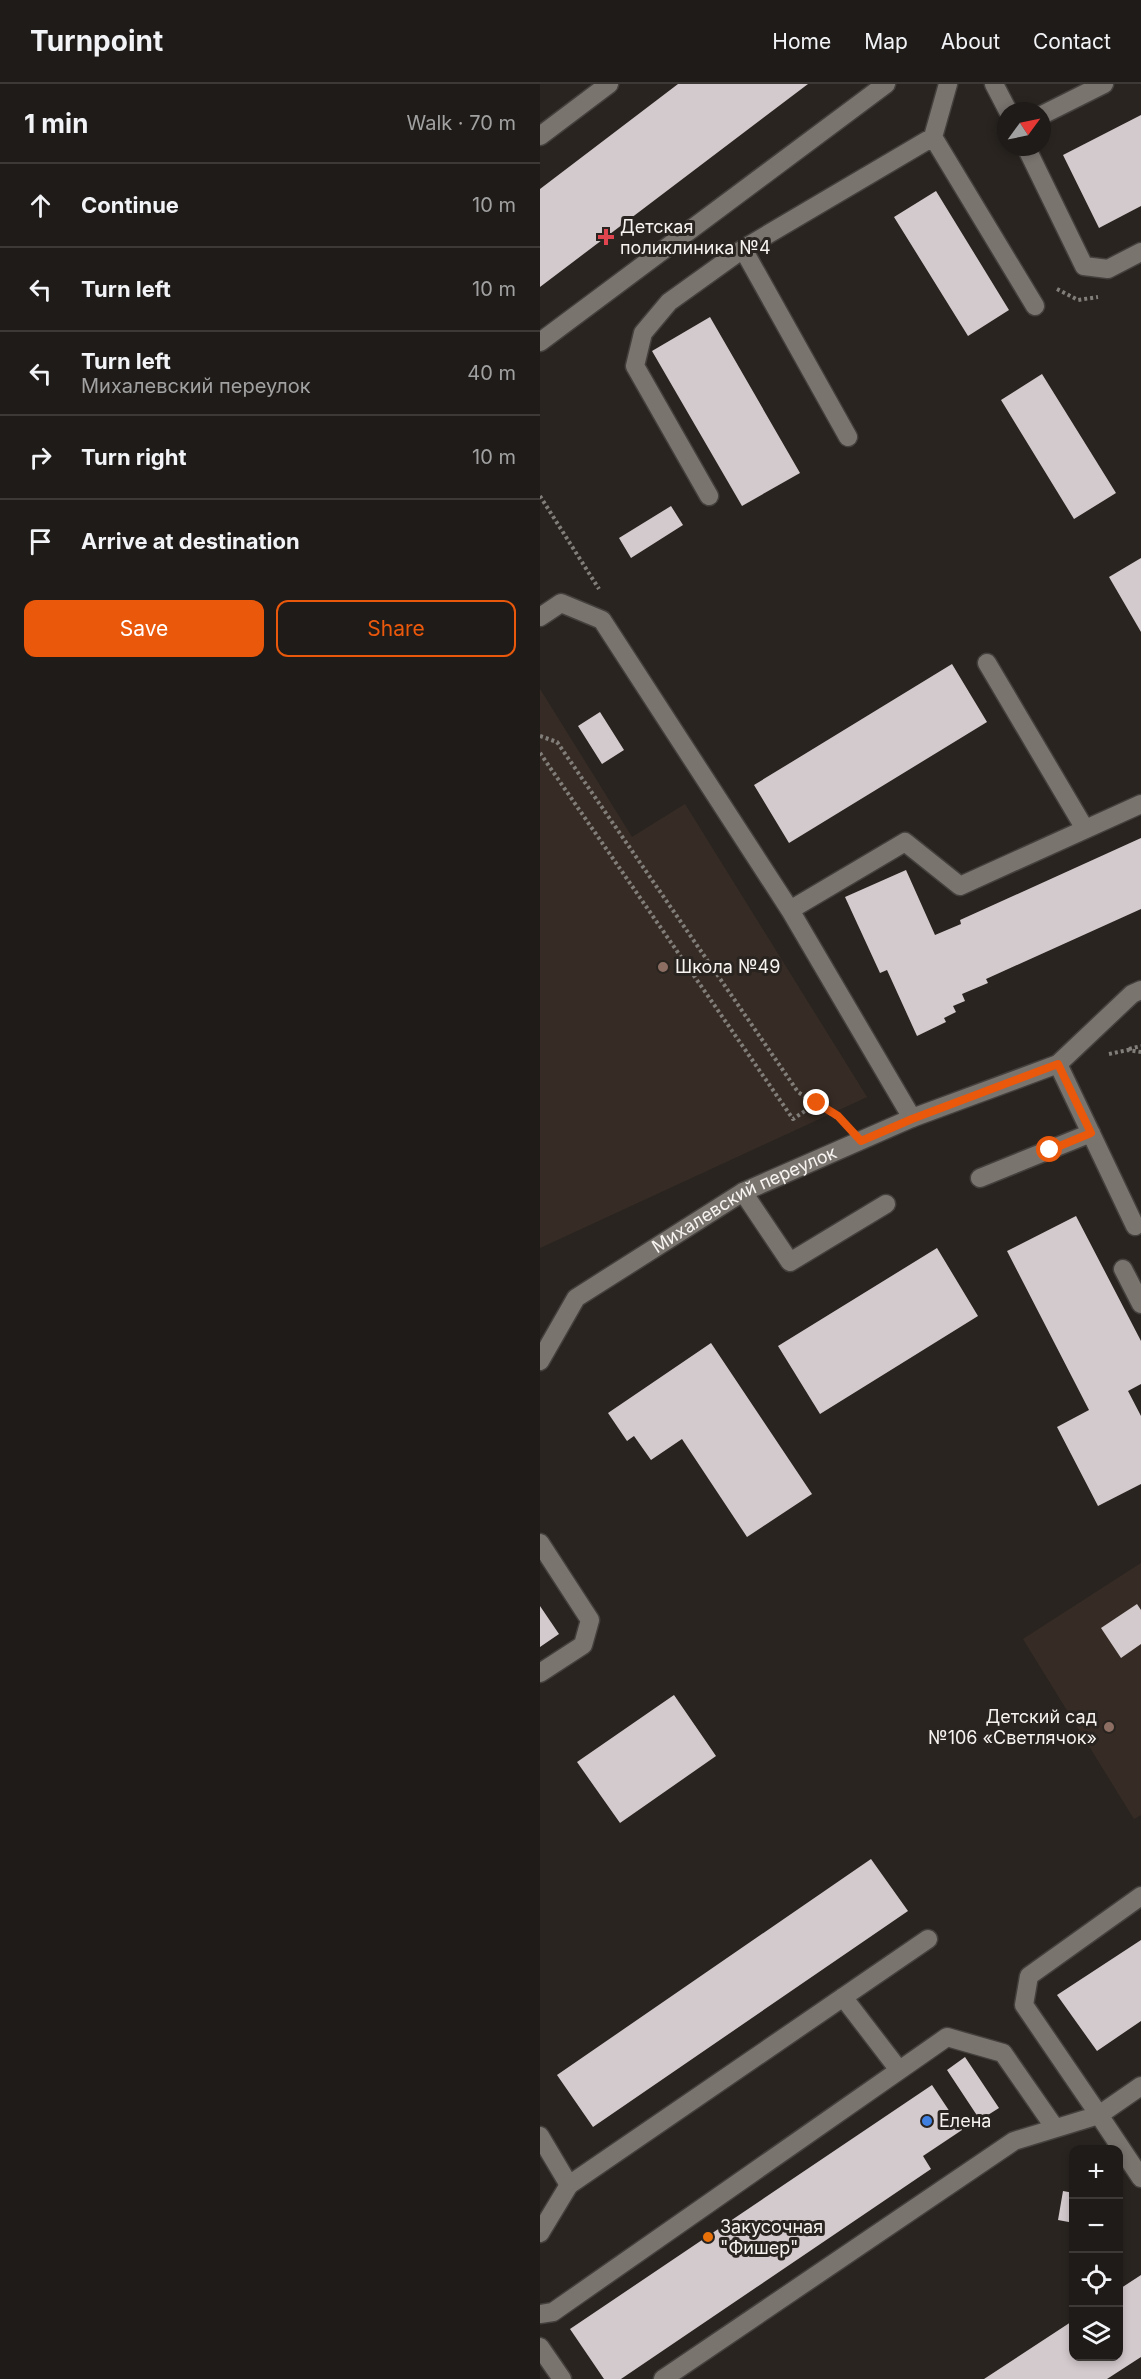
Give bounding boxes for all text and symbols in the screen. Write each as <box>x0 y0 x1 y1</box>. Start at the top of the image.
text: Turnpoint <box>30 24 163 58</box>
text: Home <box>772 29 831 54</box>
text: Map <box>864 29 908 54</box>
text: About <box>941 29 1000 54</box>
text: Contact <box>1033 29 1111 54</box>
north arrow <box>997 102 1051 156</box>
text: 1 min <box>24 108 88 139</box>
text: Walk · 70 m <box>406 111 516 135</box>
icon: ahead <box>24 189 57 222</box>
text: Continue <box>81 192 179 218</box>
text: 10 m <box>472 193 516 217</box>
place label: Детская поликлиника №4 <box>620 216 771 258</box>
marker: Детская поликлиника №4 <box>597 228 615 246</box>
icon: left <box>24 273 57 306</box>
text: Turn left <box>81 276 171 302</box>
text: 10 m <box>472 277 516 301</box>
text: Turn left <box>81 348 171 374</box>
icon: left <box>24 357 57 390</box>
text: 40 m <box>467 361 516 385</box>
text: Михалевский переулок <box>81 374 311 398</box>
icon: right <box>24 441 57 474</box>
text: Turn right <box>81 444 187 470</box>
text: 10 m <box>472 445 516 469</box>
icon: arrive <box>24 525 57 558</box>
text: Arrive at destination <box>81 528 300 554</box>
button: Save <box>24 600 264 657</box>
button: Share <box>276 600 516 657</box>
place label: Школа №49 <box>675 956 780 977</box>
marker: Школа №49 <box>656 960 670 974</box>
route end <box>803 1089 829 1115</box>
route start <box>1036 1136 1062 1162</box>
street label: Михалевский переулок <box>648 1141 840 1257</box>
place label: Детский сад №106 «Светлячок» <box>928 1706 1097 1748</box>
marker: Детский сад №106 «Светлячок» <box>1102 1720 1116 1734</box>
place label: Елена <box>939 2110 991 2131</box>
marker: Елена <box>920 2114 934 2128</box>
map controls <box>1069 2145 1123 2361</box>
button: + <box>1069 2145 1123 2199</box>
button: − <box>1069 2199 1123 2253</box>
place label: Закусочная "Фишер" <box>720 2216 823 2258</box>
marker: Закусочная "Фишер" <box>701 2230 715 2244</box>
button: locate <box>1069 2253 1123 2307</box>
button: layers <box>1069 2307 1123 2361</box>

